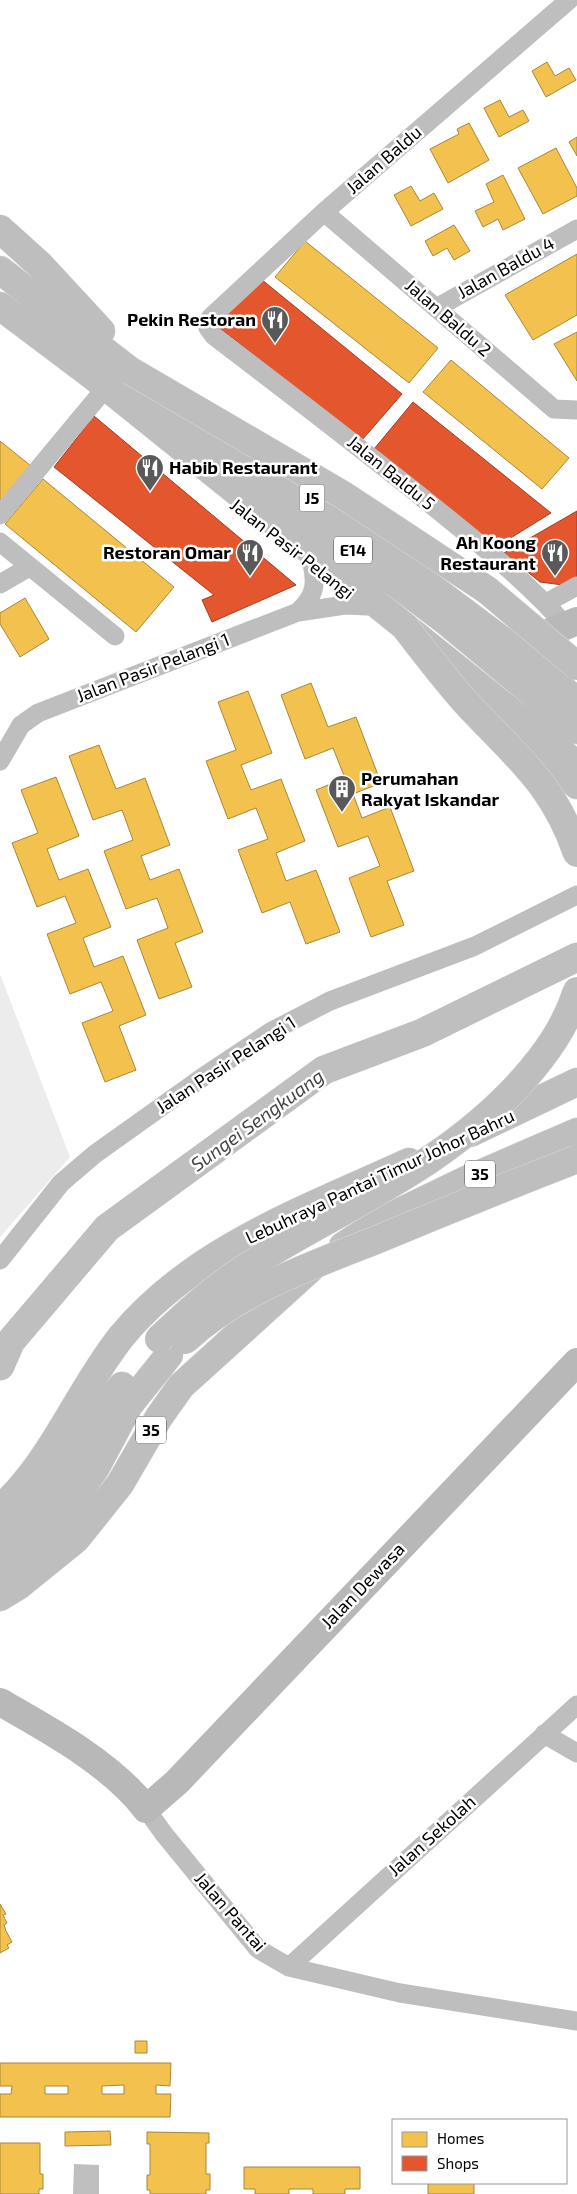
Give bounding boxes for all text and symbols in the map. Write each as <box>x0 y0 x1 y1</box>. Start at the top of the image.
street label: Jalan Baldu <box>341 121 426 198</box>
street label: Jalan Baldu 4 <box>453 231 558 303</box>
street label: Jalan Baldu 2 <box>401 274 496 361</box>
restaurant icon: Pekin Restoran <box>260 305 290 344</box>
place label: Pekin Restoran <box>127 308 256 330</box>
street label: Jalan Baldu 5 <box>343 430 440 514</box>
restaurant icon: Habib Restaurant <box>135 453 165 492</box>
place label: Habib Restaurant <box>169 456 318 478</box>
road number: J5 <box>300 484 324 512</box>
street label: Jalan Pasir Pelangi <box>226 493 359 603</box>
place label: Ah Koong Restaurant <box>440 531 537 574</box>
road number: E14 <box>334 536 372 564</box>
restaurant icon: Restoran Omar <box>235 538 265 577</box>
restaurant icon: Ah Koong Restaurant <box>540 538 570 577</box>
place label: Restoran Omar <box>103 541 231 563</box>
street label: Jalan Pasir Pelangi 1 <box>73 628 232 706</box>
place label: Perumahan Rakyat Iskandar <box>361 767 500 810</box>
building icon: Perumahan Rakyat Iskandar <box>327 774 357 813</box>
street label: Jalan Pasir Pelangi 1 <box>151 1011 299 1118</box>
water label: Sungei Sengkuang <box>186 1064 328 1176</box>
street label: Lebuhraya Pantai Timur Johor Bahru <box>242 1104 518 1248</box>
road number: 35 <box>465 1160 495 1188</box>
road number: 35 <box>136 1416 166 1444</box>
street label: Jalan Dewasa <box>316 1538 409 1633</box>
street label: Jalan Sekolah <box>383 1790 480 1880</box>
street label: Jalan Pantai <box>190 1867 271 1955</box>
legend <box>392 2119 567 2184</box>
text: Homes <box>437 2129 484 2147</box>
text: Shops <box>437 2154 479 2172</box>

